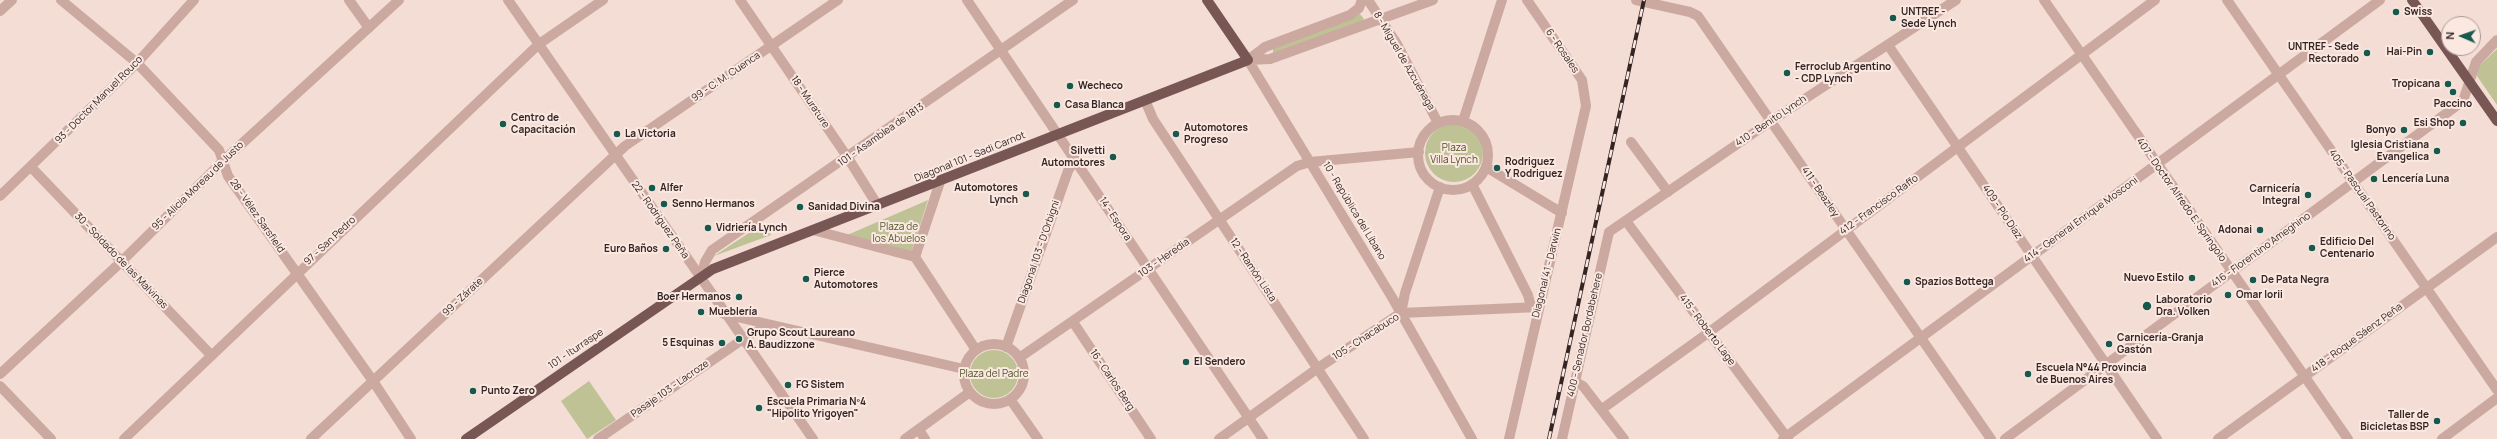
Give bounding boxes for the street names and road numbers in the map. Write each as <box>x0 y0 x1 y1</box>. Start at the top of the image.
street label: 8 - Miguel de Azcuénaga <box>1371 10 1437 112</box>
street label: 6 - Rosales <box>1543 27 1581 75</box>
street label: 99 - C. M. Cuenca <box>689 50 763 104</box>
street label: 93 - Doctor Manuel Rouco <box>53 54 145 146</box>
street label: 18 - Murature <box>788 74 832 130</box>
street label: 410 - Benito Lynch <box>1733 93 1809 149</box>
street label: 101 - Asamblea de 1813 <box>836 101 926 169</box>
street label: Diagonal 101 - Sadi Carnot <box>913 129 1027 185</box>
street label: 407 - Doctor Alfredo E. Springolo <box>2134 136 2228 264</box>
street label: 95 - Alicia Moreau de Justo <box>150 139 246 233</box>
street label: 405 - Pascual Pastorino <box>2326 147 2398 243</box>
street label: 10 - República del Líbano <box>1320 160 1388 262</box>
street label: 411 - Beazley <box>1799 165 1841 219</box>
street label: 412 - Francisco Raffo <box>1837 173 1921 237</box>
street label: 414 - General Enrique Mosconi <box>2022 175 2140 265</box>
street label: 28 - Vélez Sarsfield <box>227 177 287 255</box>
street label: 22 - Rodríguez Peña <box>629 179 691 261</box>
street label: 409 - Pío Díaz <box>1980 183 2024 241</box>
street label: 14 - Espora <box>1096 195 1134 243</box>
street label: Diagonal 103 - D'Orbigni <box>1016 199 1062 305</box>
street label: 30 - Soldado de las Malvinas <box>72 210 170 312</box>
street label: 416 - Florentino Ameghino <box>2209 210 2313 290</box>
street label: 97 - San Pedro <box>302 214 358 268</box>
street label: Diagonal 41 - Darwin <box>1530 227 1564 319</box>
street label: 103 - Heredia <box>1136 236 1192 280</box>
street label: 12 - Ramón Lista <box>1227 236 1279 304</box>
street label: 400 - Senador Bordabehere <box>1565 272 1605 398</box>
street label: 99 - Zárate <box>440 275 486 319</box>
street label: 415 - Roberto Lage <box>1676 292 1738 368</box>
street label: 418 - Roque Sáenz Peña <box>2309 301 2405 375</box>
street label: 105 - Chacabuco <box>1331 311 1401 363</box>
street label: 101 - Iturraspe <box>546 326 606 372</box>
street label: 16 - Carlos Berg <box>1087 347 1137 413</box>
street label: Pasaje 103 - Lacroze <box>629 358 711 420</box>

